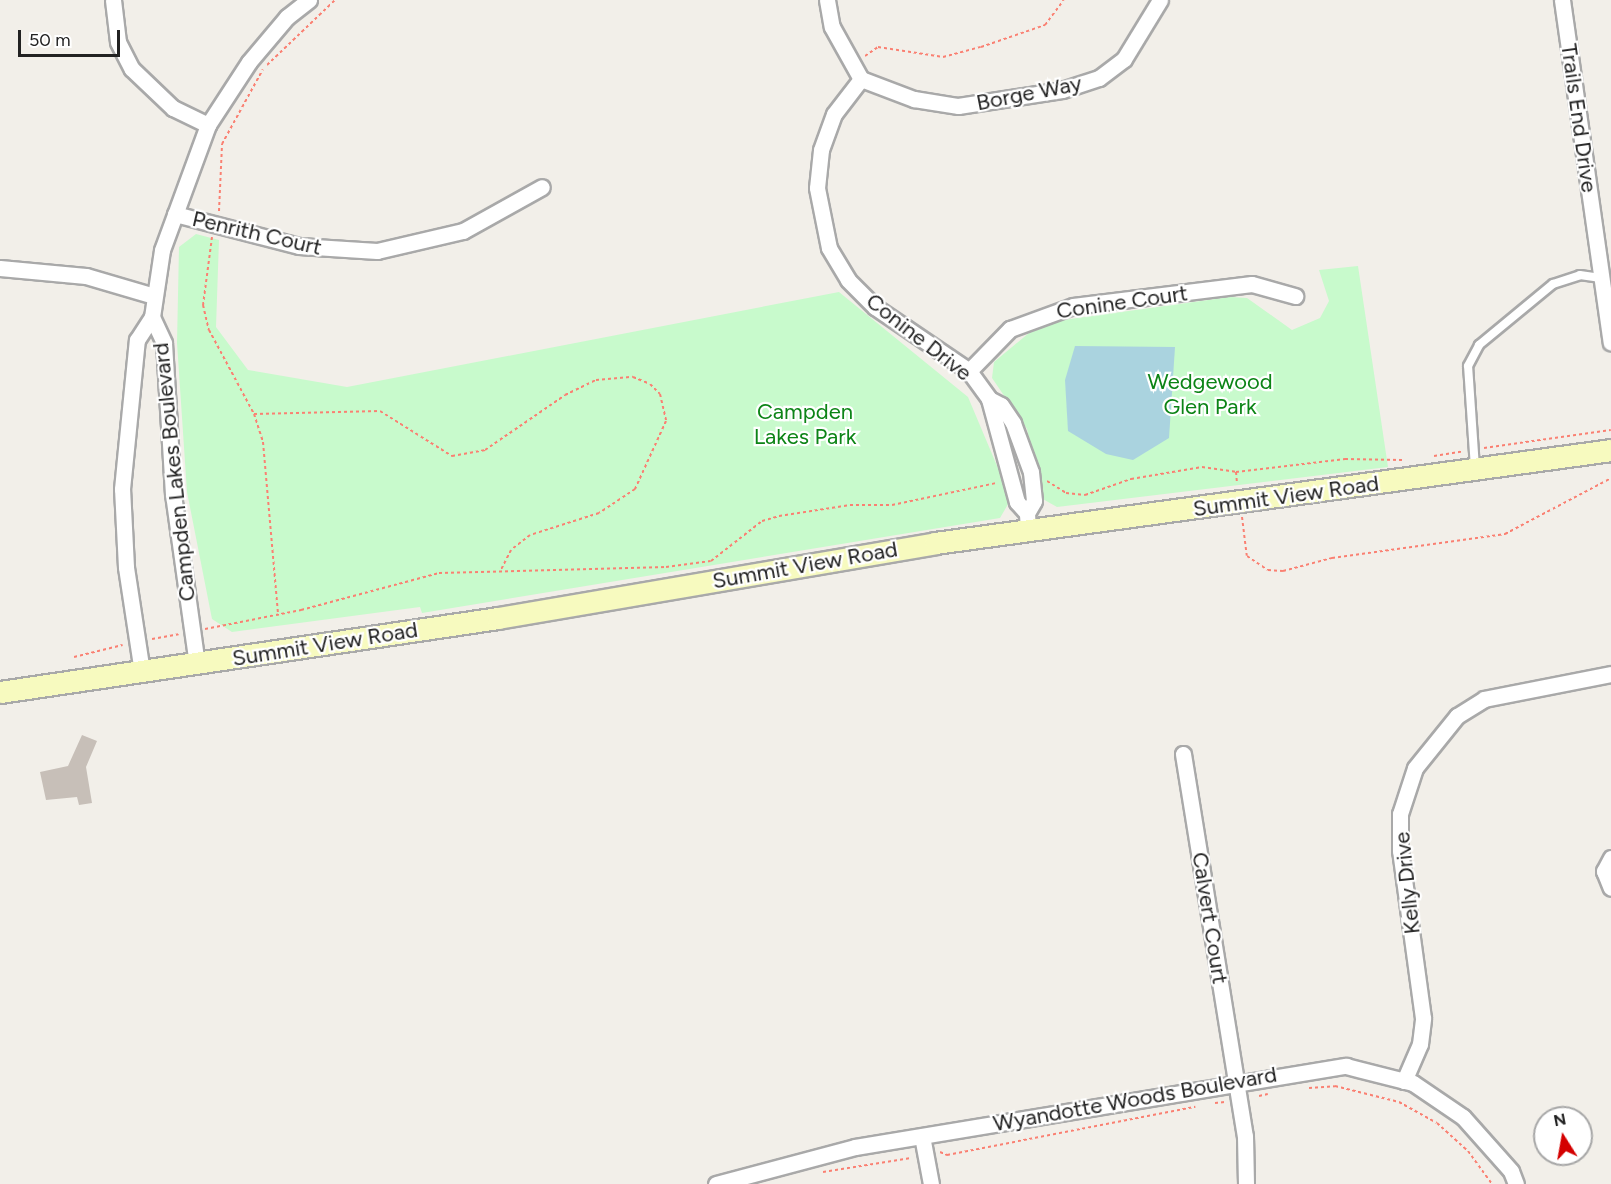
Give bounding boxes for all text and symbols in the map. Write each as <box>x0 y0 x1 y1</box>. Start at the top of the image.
scale bar <box>21 18 123 56</box>
text: 50 m <box>29 29 71 51</box>
street label: Trails End Drive <box>1555 42 1603 194</box>
street label: Borge Way <box>974 70 1084 116</box>
street label: Penrith Court <box>190 205 324 261</box>
street label: Conine Court <box>1055 280 1189 324</box>
street label: Conine Drive <box>861 288 977 386</box>
street label: Campden Lakes Boulevard <box>147 341 201 603</box>
park label: Wedgewood Glen Park <box>1147 368 1273 420</box>
park label: Campden Lakes Park <box>754 398 856 450</box>
street label: Summit View Road <box>1191 470 1381 522</box>
street label: Summit View Road <box>710 536 900 594</box>
street label: Summit View Road <box>230 616 420 672</box>
street label: Kelly Drive <box>1388 830 1426 936</box>
street label: Calvert Court <box>1187 850 1233 986</box>
street label: Wyandotte Woods Boulevard <box>991 1061 1279 1137</box>
north arrow <box>1533 1106 1593 1166</box>
text: N <box>1552 1109 1568 1130</box>

